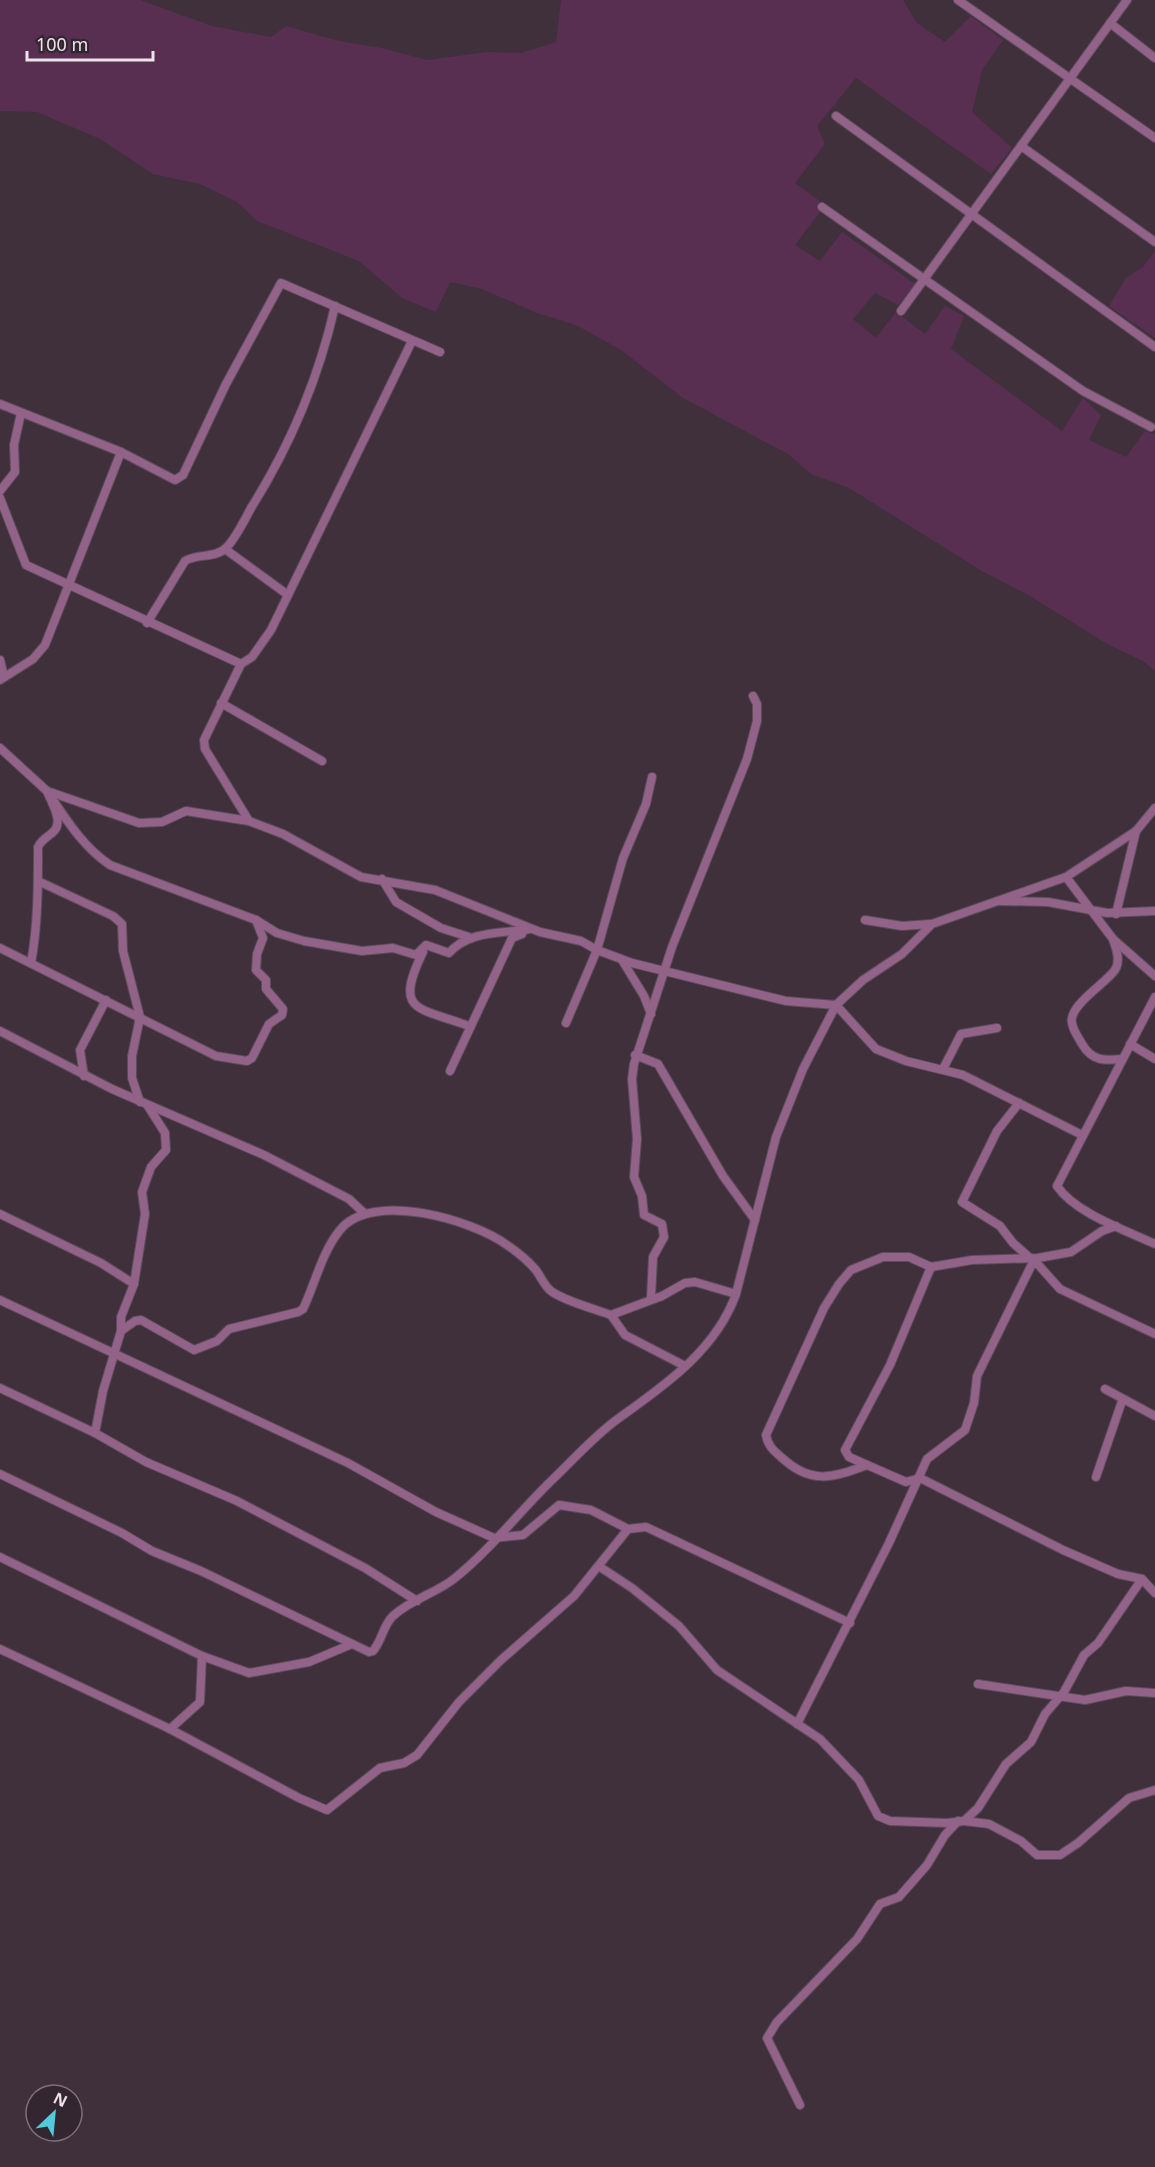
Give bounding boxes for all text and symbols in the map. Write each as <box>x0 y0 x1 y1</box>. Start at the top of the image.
scale bar <box>27 24 153 62</box>
text: 100 m <box>36 32 88 56</box>
north arrow <box>24 2083 84 2143</box>
text: N <box>50 2087 71 2112</box>

